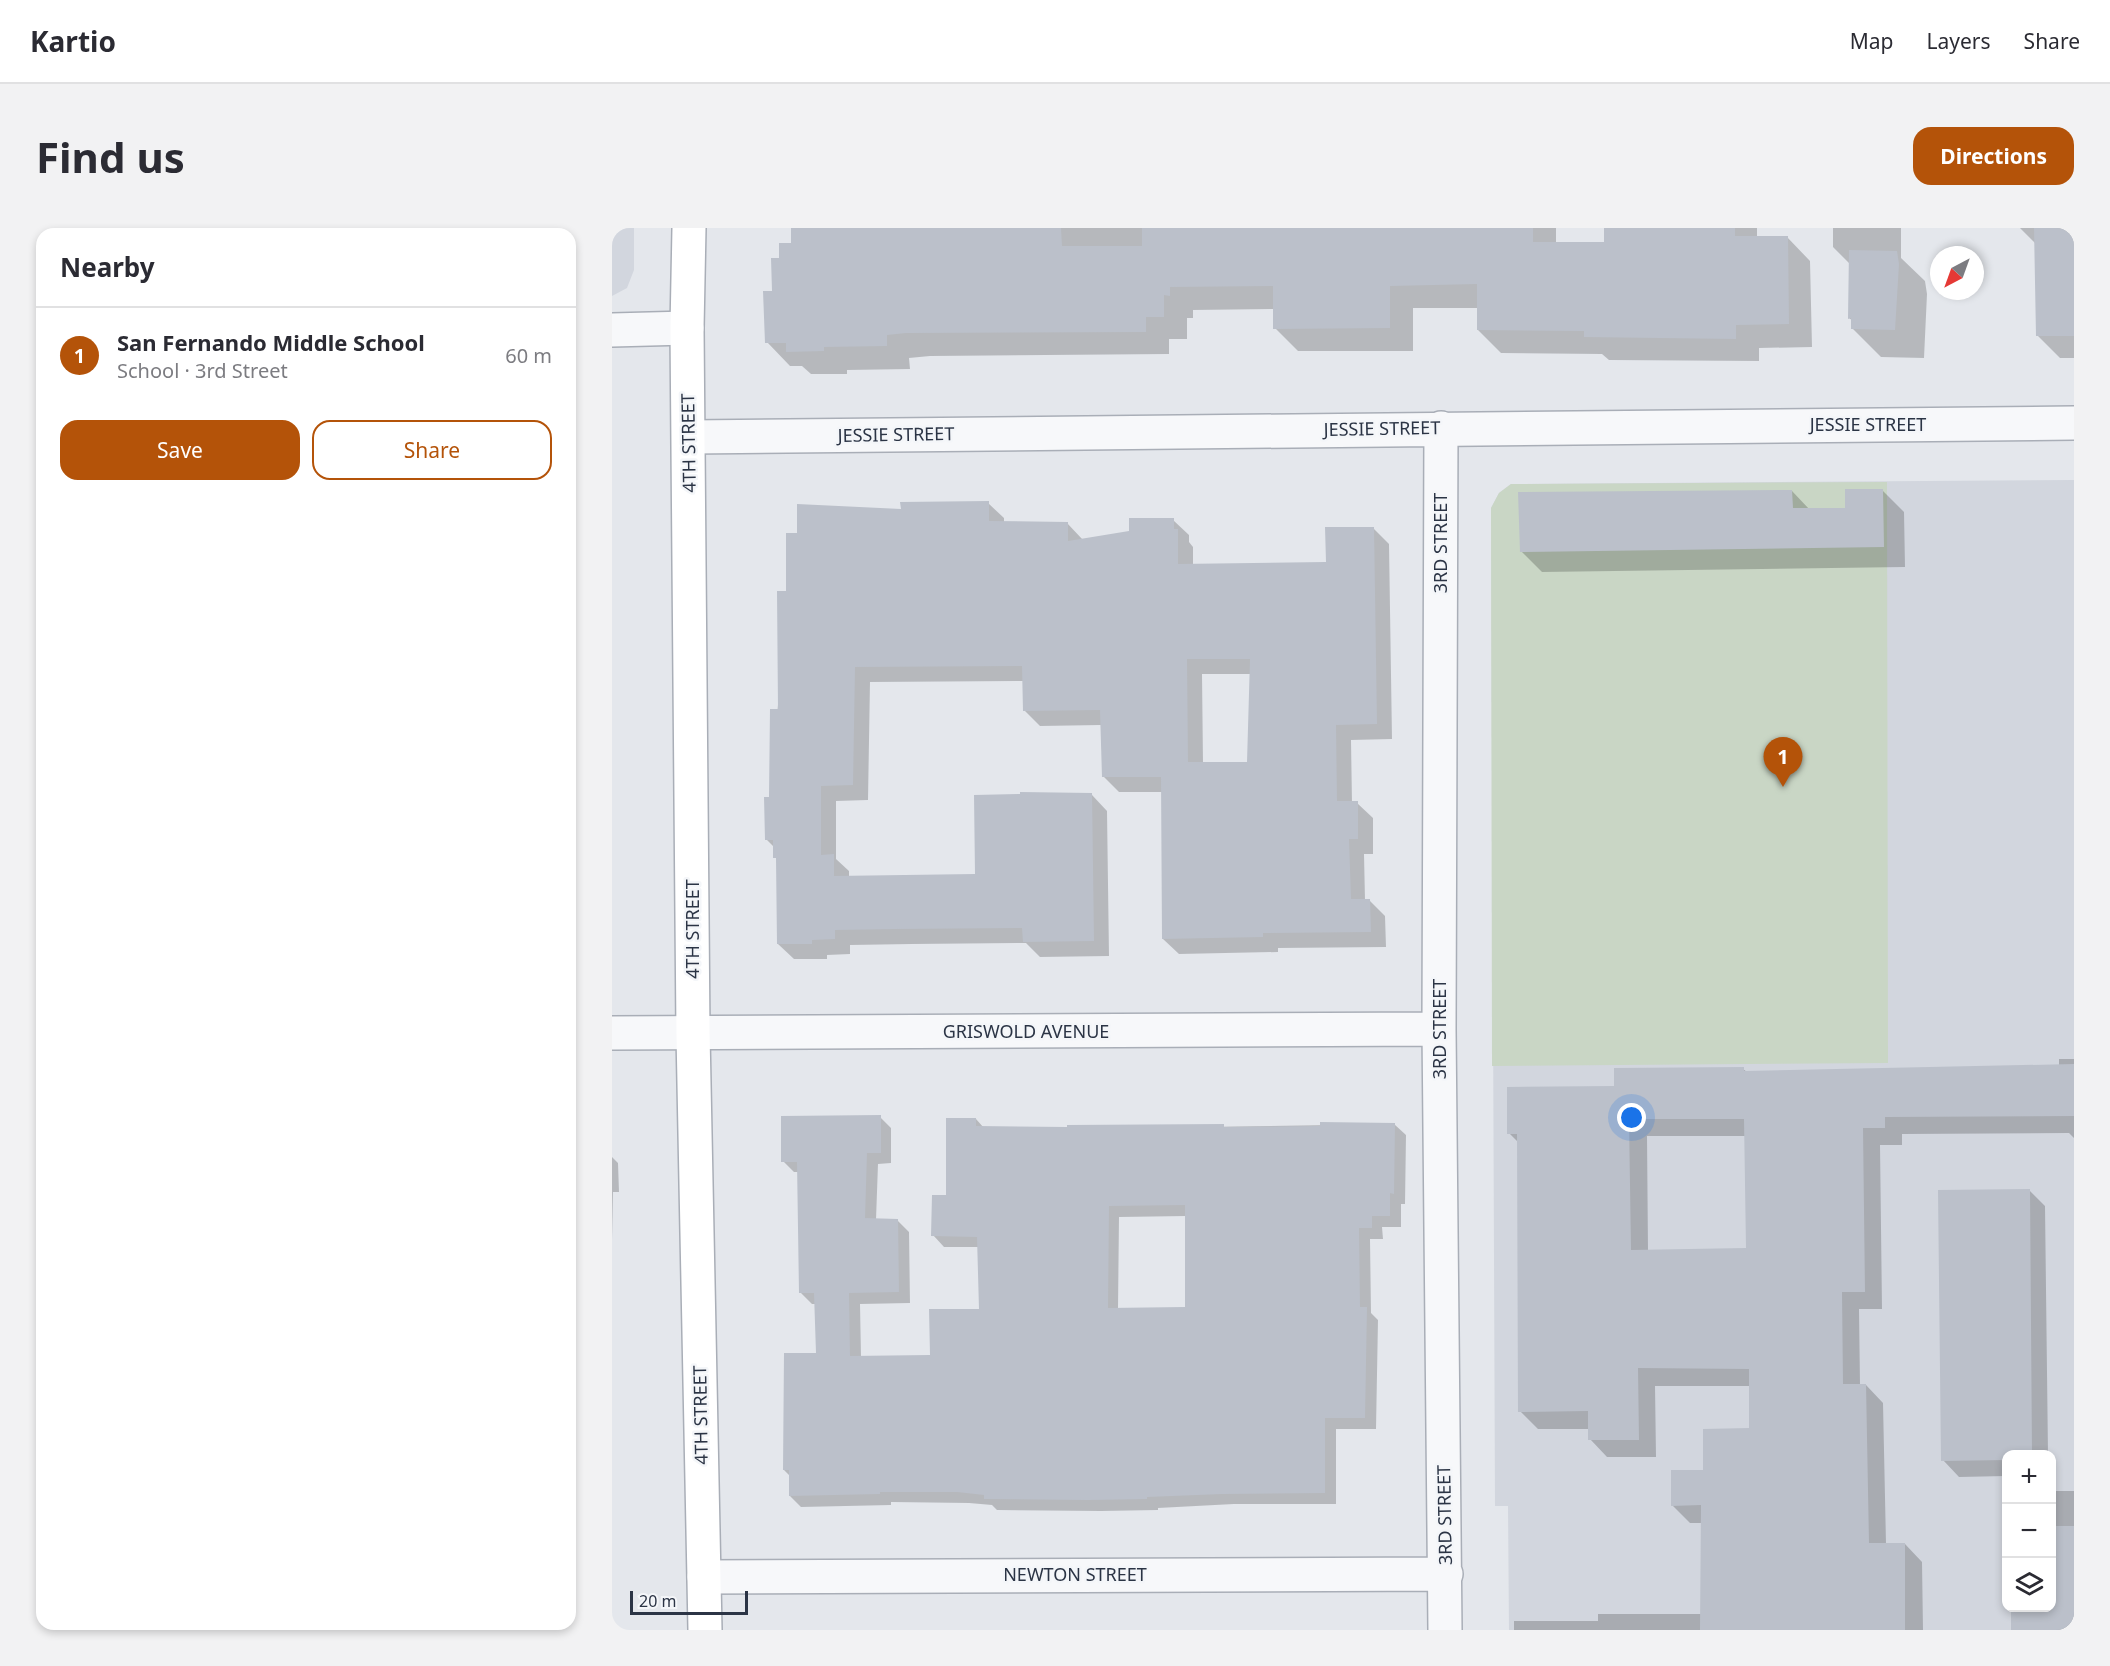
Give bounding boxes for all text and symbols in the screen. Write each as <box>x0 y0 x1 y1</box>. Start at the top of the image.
text: Kartio <box>30 22 116 60</box>
text: Map <box>1850 27 1894 55</box>
text: Layers <box>1927 27 1991 55</box>
text: Share <box>2024 27 2080 55</box>
button: Directions <box>1913 127 2074 185</box>
text: Find us <box>36 128 185 185</box>
north arrow <box>1930 246 1984 300</box>
text: Nearby <box>60 249 155 285</box>
text: San Fernando Middle School <box>117 327 425 357</box>
text: 1 <box>74 342 85 369</box>
text: 60 m <box>505 342 552 369</box>
text: School · 3rd Street <box>117 357 288 384</box>
street label: 4TH STREET <box>675 393 701 493</box>
street label: JESSIE STREET <box>1808 412 1926 436</box>
street label: JESSIE STREET <box>1321 415 1440 441</box>
button: Save <box>60 420 300 480</box>
button: Share <box>312 420 552 480</box>
street label: JESSIE STREET <box>835 421 954 447</box>
street label: 3RD STREET <box>1428 493 1452 593</box>
pin: 1 <box>1764 738 1802 787</box>
street label: 4TH STREET <box>680 879 704 979</box>
street label: 3RD STREET <box>1427 979 1451 1079</box>
street label: GRISWOLD AVENUE <box>943 1019 1109 1043</box>
your location <box>1617 1103 1646 1132</box>
street label: 4TH STREET <box>687 1365 713 1465</box>
map controls <box>2002 1450 2056 1612</box>
button: + <box>2002 1450 2056 1504</box>
street label: 3RD STREET <box>1431 1465 1457 1565</box>
button: − <box>2002 1504 2056 1558</box>
button: layers <box>2002 1558 2056 1612</box>
street label: NEWTON STREET <box>1003 1562 1147 1586</box>
scale bar <box>630 1588 748 1616</box>
text: 20 m <box>639 1590 676 1612</box>

